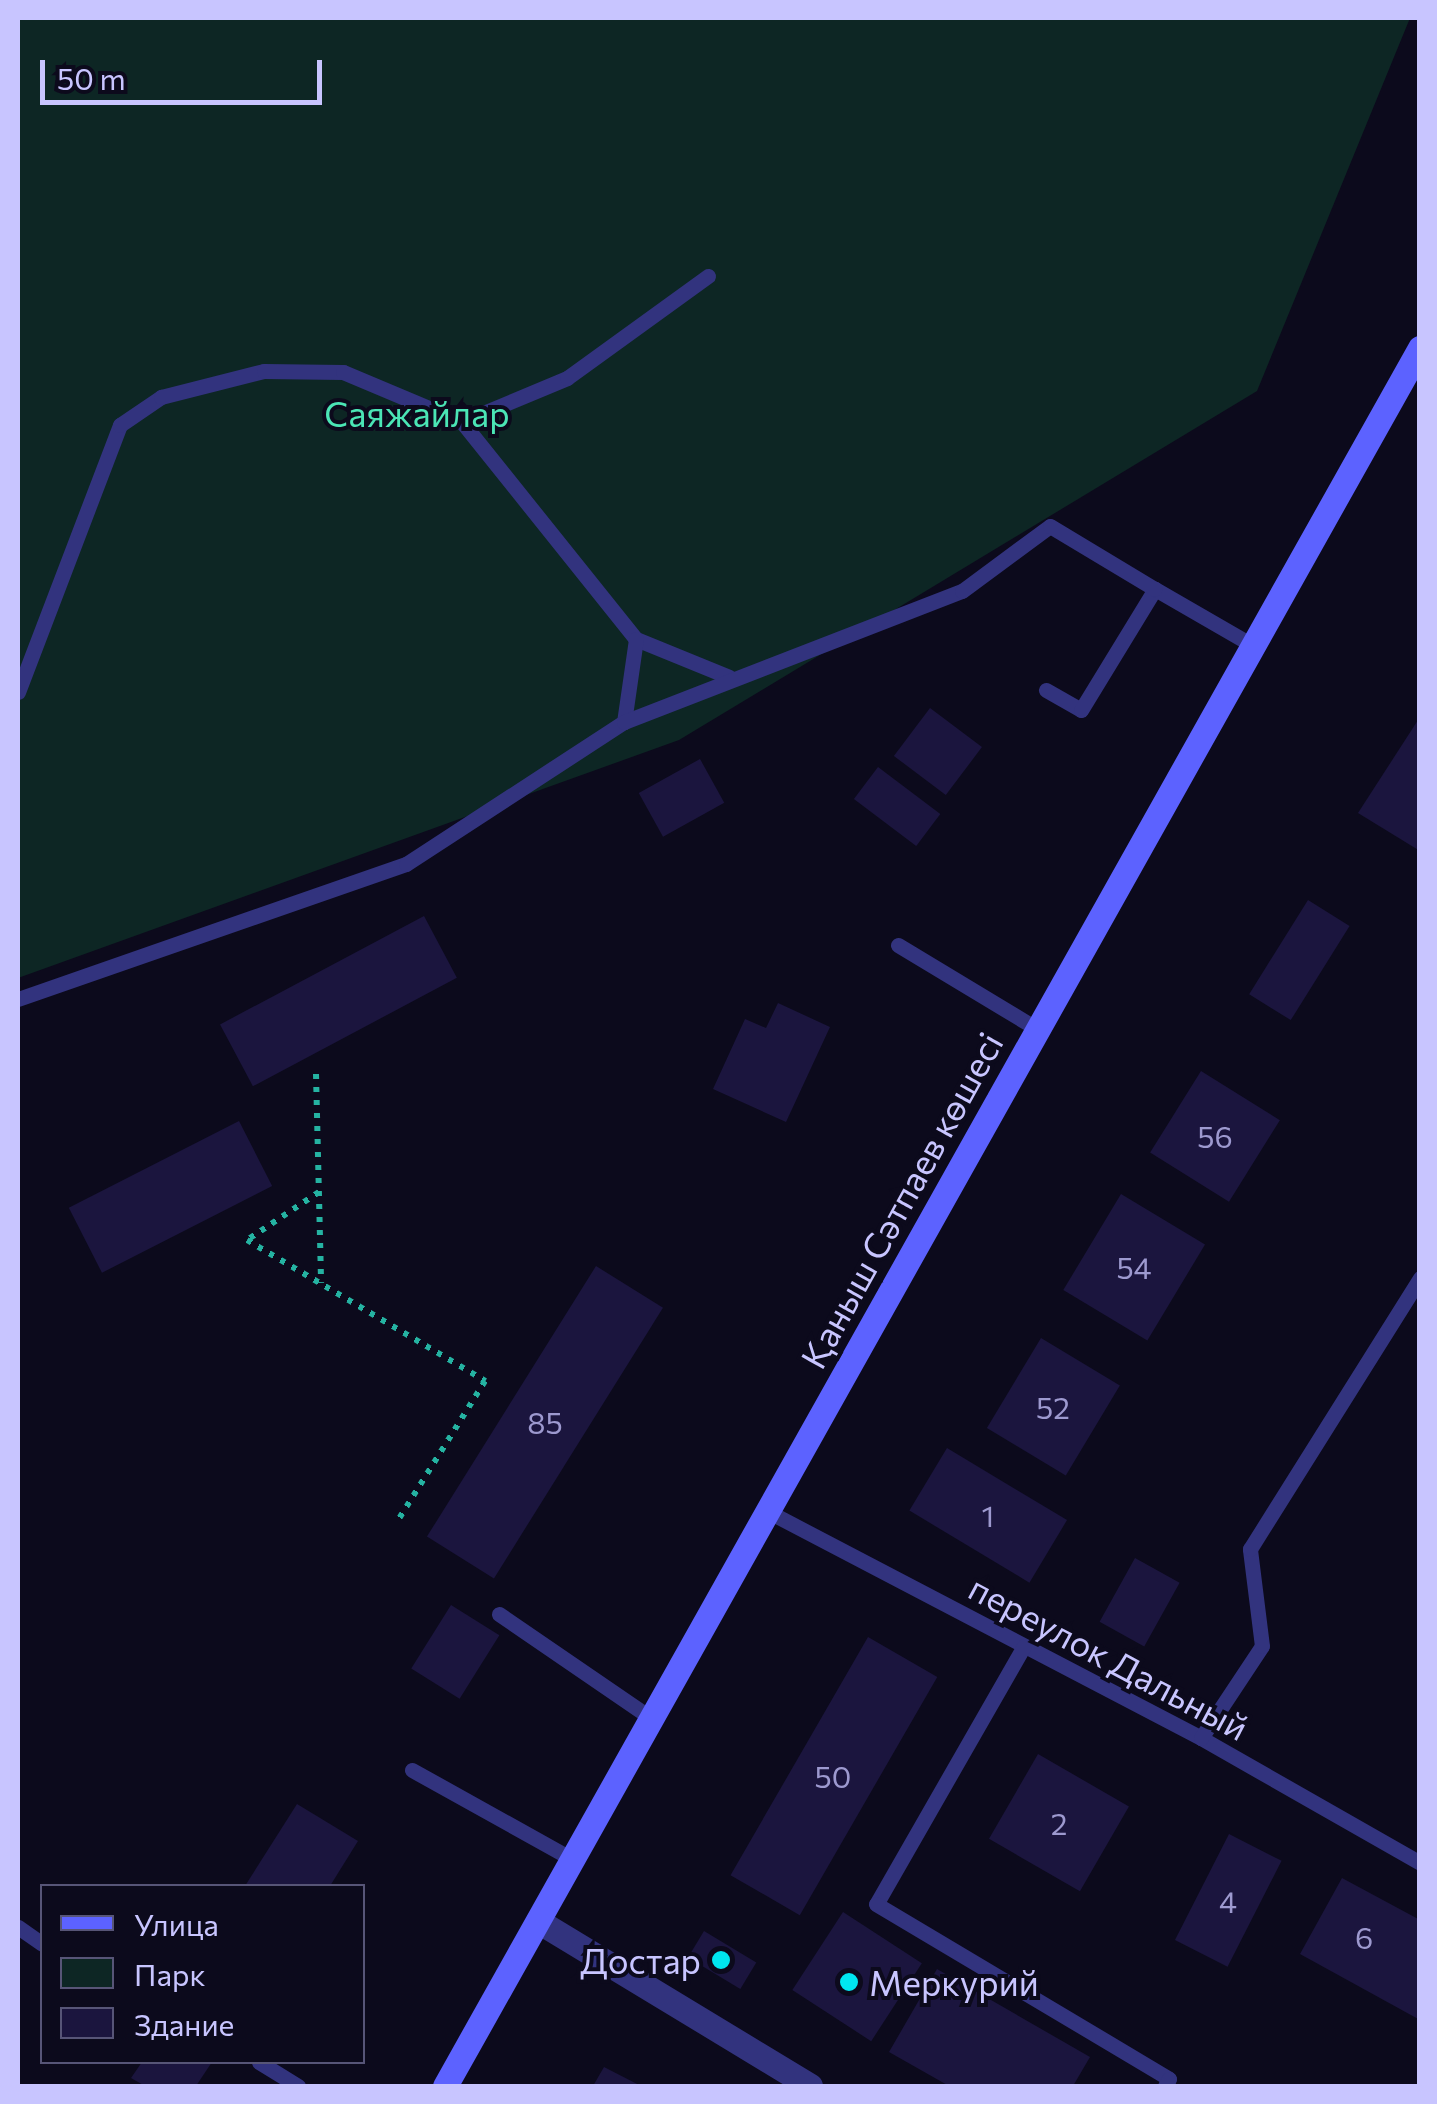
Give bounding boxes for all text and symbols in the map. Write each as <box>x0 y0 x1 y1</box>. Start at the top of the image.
scale bar <box>45 40 328 102</box>
text: 50 m <box>57 59 126 96</box>
park label: Саяжайлар <box>324 392 510 434</box>
street label: Қаныш Сәтпаев көшесі <box>791 1025 1011 1375</box>
house number: 56 <box>1197 1118 1233 1154</box>
house number: 54 <box>1116 1249 1152 1285</box>
house number: 52 <box>1036 1389 1070 1425</box>
house number: 85 <box>527 1404 563 1440</box>
house number: 1 <box>982 1497 994 1533</box>
street label: переулок Дальный <box>963 1566 1255 1748</box>
house number: 50 <box>815 1758 851 1794</box>
house number: 2 <box>1051 1805 1067 1841</box>
house number: 4 <box>1219 1883 1237 1919</box>
legend <box>40 1884 365 2064</box>
text: Улица <box>134 1905 219 1942</box>
house number: 6 <box>1355 1919 1373 1955</box>
place label: Достар <box>580 1939 701 1981</box>
marker: Достар <box>710 1949 732 1971</box>
text: Парк <box>134 1955 206 1992</box>
place label: Меркурий <box>869 1961 1039 2003</box>
marker: Меркурий <box>838 1971 860 1993</box>
text: Здание <box>134 2005 234 2042</box>

